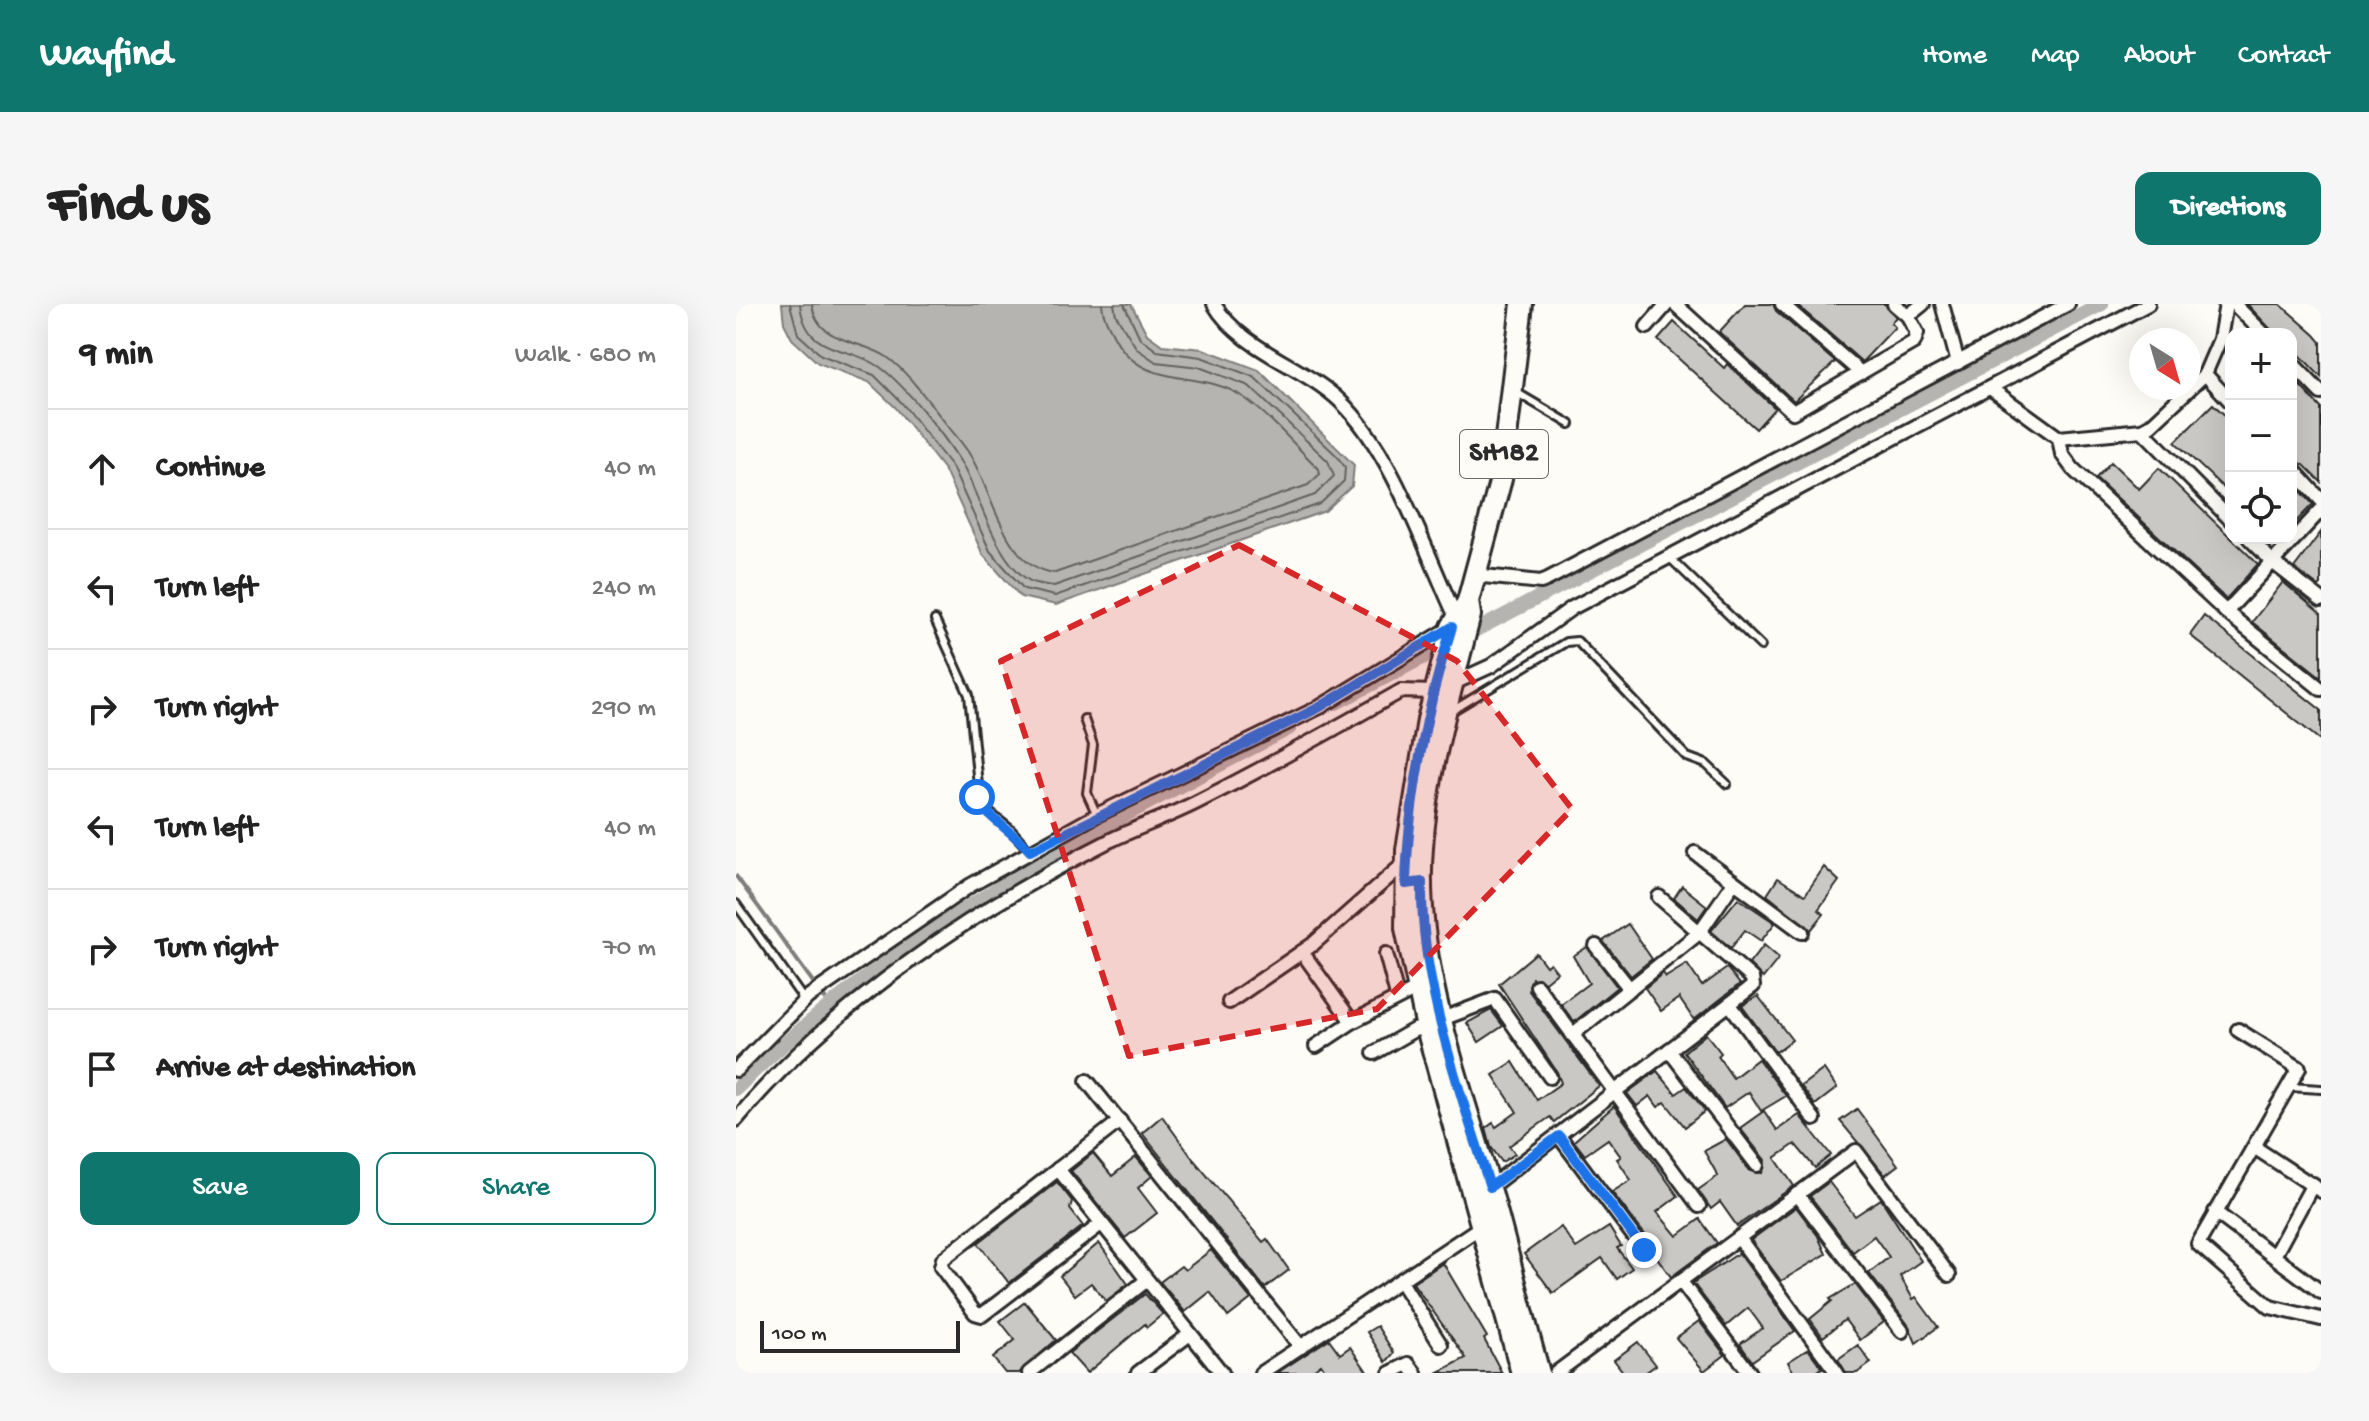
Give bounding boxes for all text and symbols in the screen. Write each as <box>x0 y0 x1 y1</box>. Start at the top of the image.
text: Wayfind <box>40 34 172 78</box>
text: Home <box>1922 40 1987 73</box>
text: Map <box>2031 40 2080 73</box>
text: About <box>2124 40 2194 73</box>
text: Contact <box>2238 40 2329 73</box>
button: Directions <box>2135 172 2321 245</box>
text: Find us <box>48 175 208 241</box>
north arrow <box>2129 328 2201 400</box>
map controls <box>2225 328 2297 544</box>
button: + <box>2225 328 2297 400</box>
text: 9 min <box>80 336 153 376</box>
text: Walk · 680 m <box>515 341 656 372</box>
button: − <box>2225 400 2297 472</box>
road number: SH182 <box>1460 430 1548 478</box>
icon: ahead <box>80 447 124 491</box>
text: Continue <box>156 452 265 487</box>
text: 40 m <box>604 454 656 485</box>
button: locate <box>2225 472 2297 544</box>
icon: left <box>80 567 124 611</box>
text: Turn left <box>156 572 257 607</box>
text: 240 m <box>592 574 656 605</box>
icon: right <box>80 687 124 731</box>
text: Turn right <box>156 692 276 727</box>
text: 290 m <box>591 694 656 725</box>
route start <box>959 779 995 815</box>
icon: left <box>80 807 124 851</box>
text: Turn left <box>156 812 257 847</box>
text: 40 m <box>604 814 656 845</box>
icon: right <box>80 927 124 971</box>
text: Turn right <box>156 932 276 967</box>
text: 70 m <box>603 934 656 965</box>
icon: arrive <box>80 1047 124 1091</box>
text: Arrive at destination <box>156 1052 416 1087</box>
button: Save <box>80 1152 360 1225</box>
button: Share <box>376 1152 656 1225</box>
route end <box>1626 1232 1662 1268</box>
scale bar <box>760 1317 960 1353</box>
text: 100 m <box>772 1322 827 1348</box>

